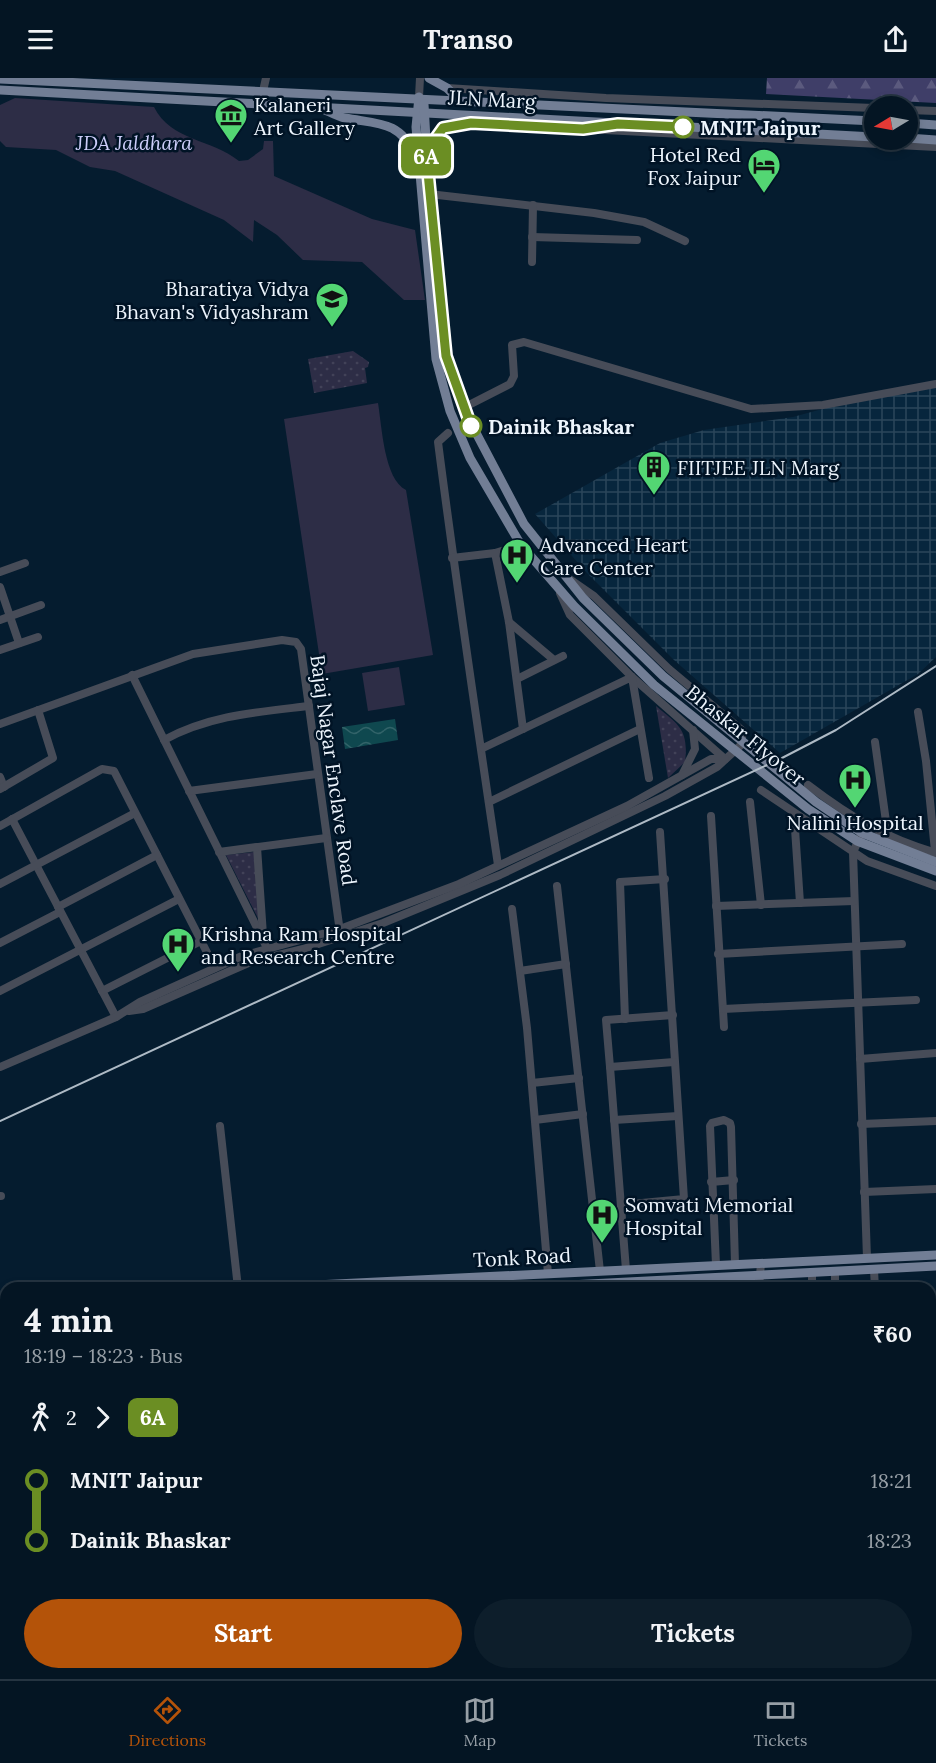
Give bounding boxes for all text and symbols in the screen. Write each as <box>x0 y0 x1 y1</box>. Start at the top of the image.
text: Transo <box>423 22 513 56</box>
icon: menu <box>24 23 57 56</box>
icon: share <box>879 23 912 56</box>
street label: JLN Marg <box>446 84 537 114</box>
place label: Kalaneri Art Gallery <box>253 92 356 140</box>
north arrow <box>864 96 918 150</box>
map controls <box>864 96 918 150</box>
museum icon: Kalaneri Art Gallery <box>213 97 249 144</box>
place label: MNIT Jaipur <box>700 115 821 140</box>
marker: MNIT Jaipur <box>672 116 694 138</box>
park label: JDA Jaldhara <box>75 130 192 155</box>
line badge: 6A <box>399 136 453 176</box>
place label: Hotel Red Fox Jaipur <box>647 142 741 190</box>
text: 6A <box>413 143 439 170</box>
hotel icon: Hotel Red Fox Jaipur <box>746 147 782 194</box>
place label: Bharatiya Vidya Bhavan's Vidyashram <box>115 276 309 324</box>
school or university icon: Bharatiya Vidya Bhavan's Vidyashram <box>314 281 350 328</box>
place label: Dainik Bhaskar <box>488 414 634 439</box>
marker: Dainik Bhaskar <box>460 415 482 437</box>
building icon: FIITJEE JLN Marg <box>636 449 672 496</box>
place label: FIITJEE JLN Marg <box>677 455 840 480</box>
place label: Advanced Heart Care Center <box>539 532 688 580</box>
hospital icon: Advanced Heart Care Center <box>499 537 535 584</box>
street label: Bajaj Nagar Enclave Road <box>305 653 363 887</box>
street label: Bhaskar Flyover <box>681 679 811 791</box>
hospital icon: Nalini Hospital <box>837 762 873 809</box>
place label: Nalini Hospital <box>786 810 924 835</box>
place label: Krishna Ram Hospital and Research Centre <box>201 921 401 969</box>
hospital icon: Krishna Ram Hospital and Research Centre <box>160 926 196 973</box>
place label: Somvati Memorial Hospital <box>625 1192 793 1240</box>
hospital icon: Somvati Memorial Hospital <box>584 1197 620 1244</box>
street label: Tonk Road <box>472 1242 572 1272</box>
text: 4 min <box>24 1299 113 1341</box>
text: ₹60 <box>873 1320 912 1348</box>
text: 18:19 – 18:23 · Bus <box>24 1343 183 1368</box>
icon: walk <box>24 1401 57 1434</box>
icon: forward <box>86 1401 119 1434</box>
text: 6A <box>140 1404 166 1431</box>
text: 2 <box>66 1405 77 1430</box>
text: MNIT Jaipur <box>70 1466 202 1494</box>
text: 18:21 <box>870 1468 912 1493</box>
text: Dainik Bhaskar <box>70 1526 231 1554</box>
text: 18:23 <box>867 1528 912 1553</box>
button: Start <box>24 1599 462 1668</box>
button: Tickets <box>474 1599 912 1668</box>
tab: Directions <box>129 1694 206 1750</box>
tab: Map <box>463 1694 496 1750</box>
tab: Tickets <box>753 1694 807 1750</box>

